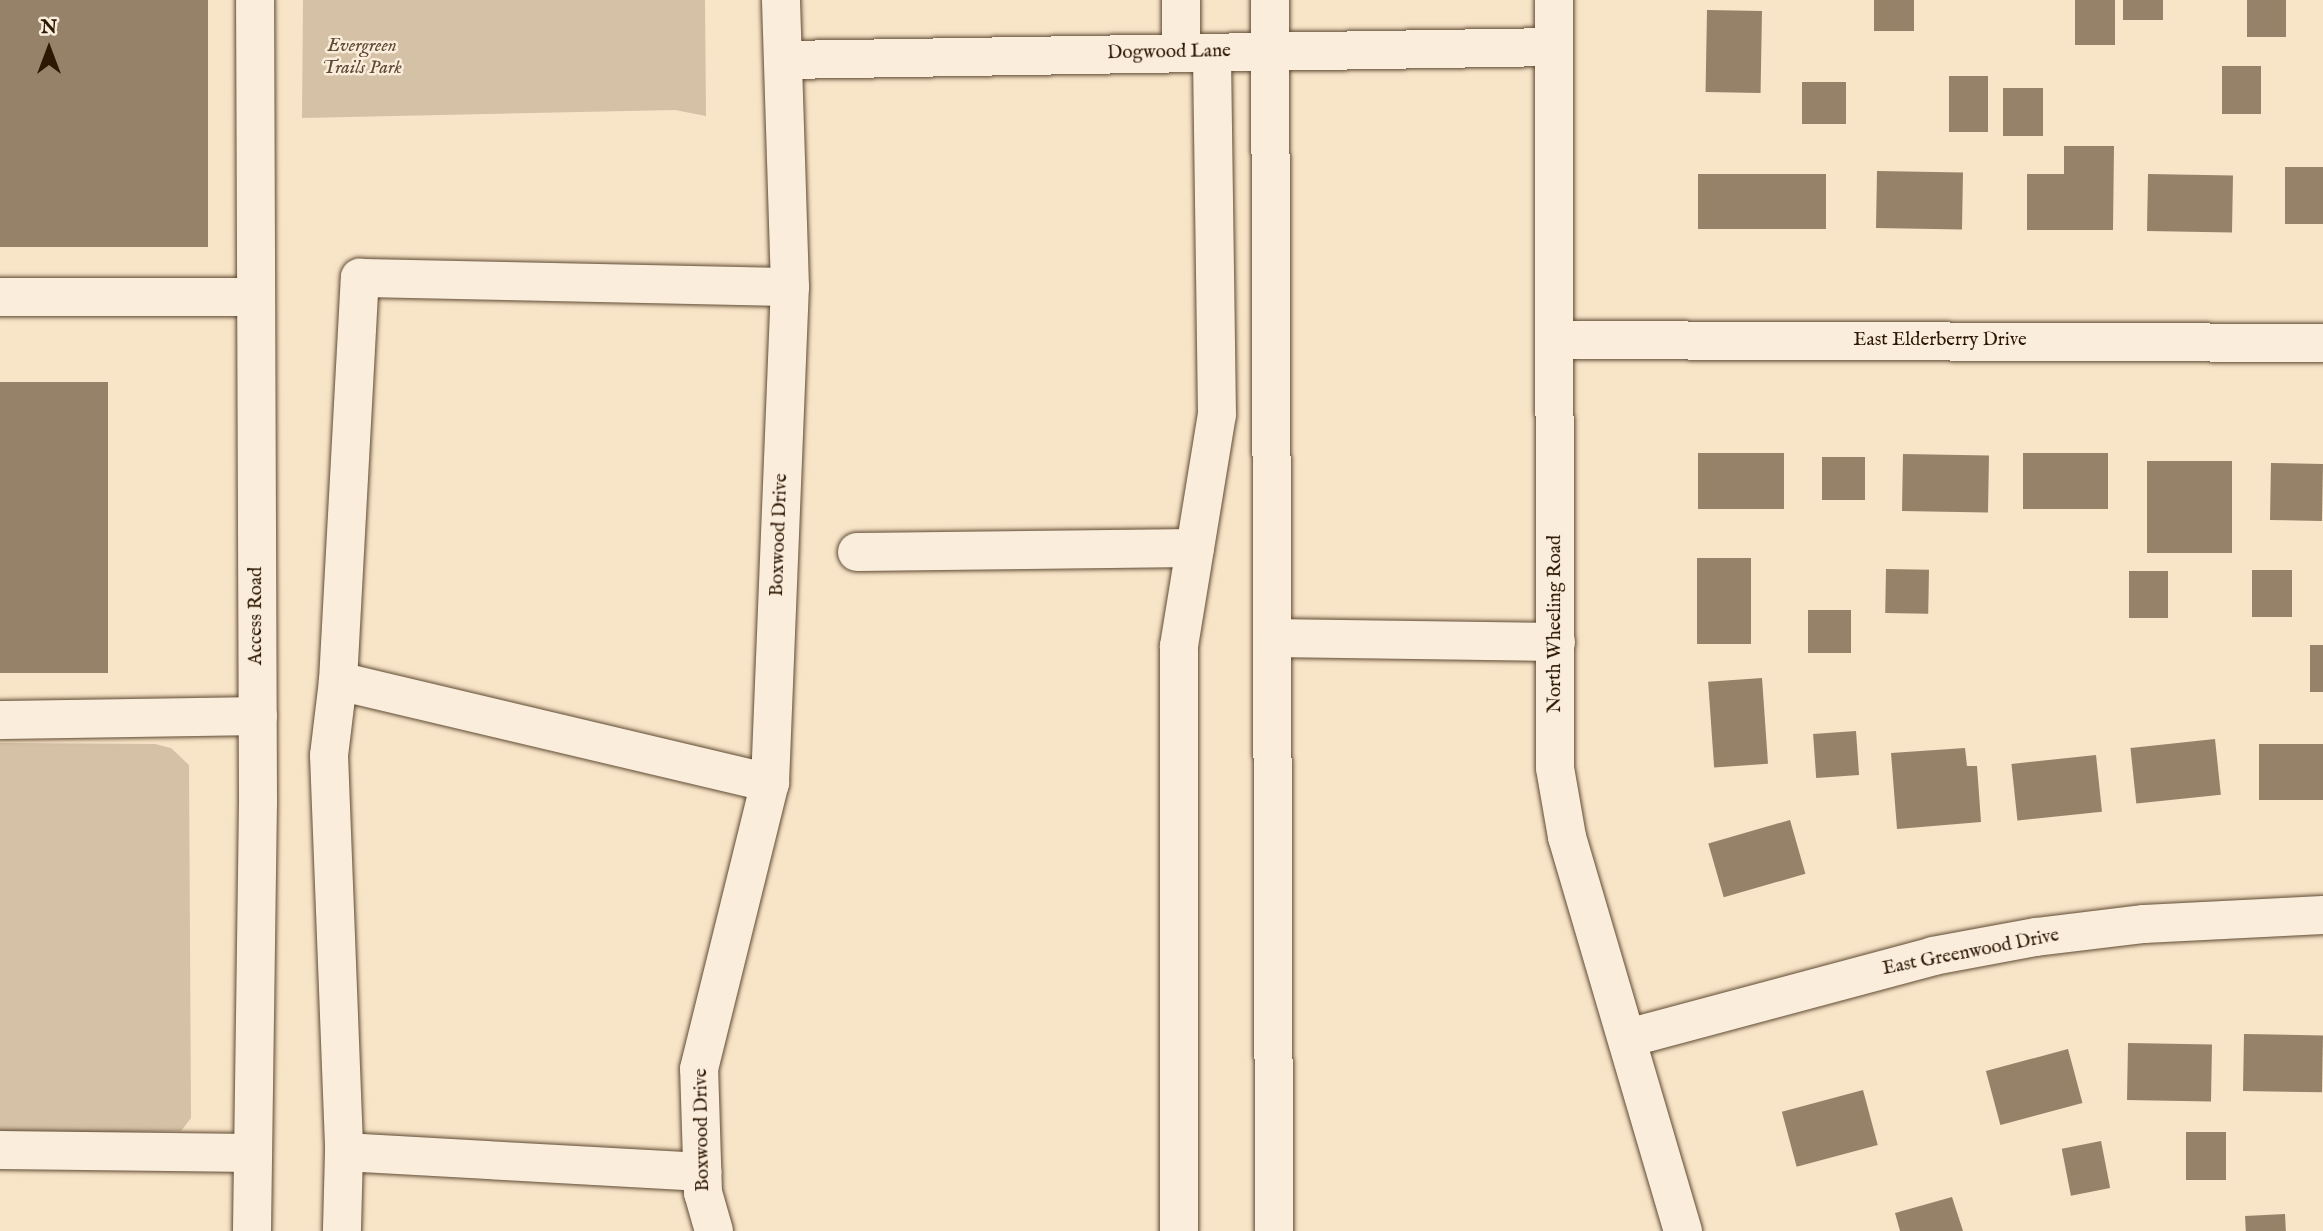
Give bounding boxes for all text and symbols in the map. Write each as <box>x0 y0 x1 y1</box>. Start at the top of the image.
north arrow <box>14 14 84 84</box>
text: N <box>41 16 57 40</box>
park label: Evergreen Trails Park <box>322 36 402 80</box>
street label: Dogwood Lane <box>1107 41 1231 65</box>
street label: East Elderberry Drive <box>1853 330 2027 352</box>
street label: Boxwood Drive <box>766 473 794 597</box>
street label: North Wheeling Road <box>1545 535 1567 713</box>
street label: Access Road <box>246 567 268 665</box>
street label: East Greenwood Drive <box>1881 925 2061 981</box>
street label: Boxwood Drive <box>691 1068 715 1192</box>

